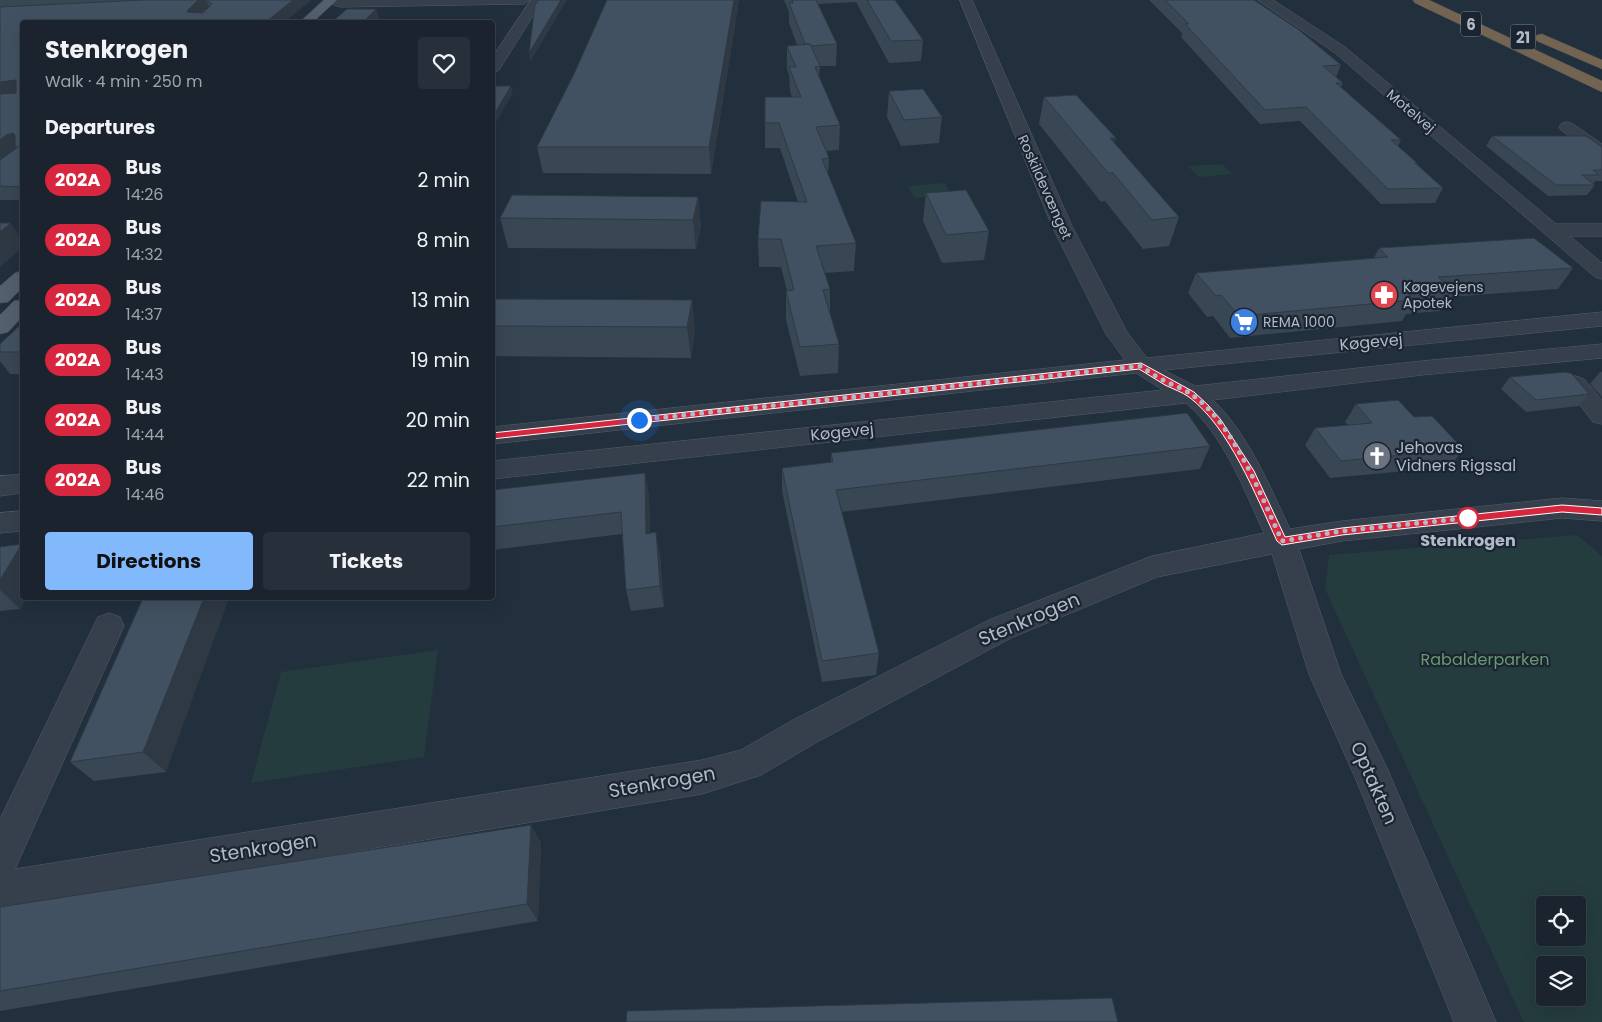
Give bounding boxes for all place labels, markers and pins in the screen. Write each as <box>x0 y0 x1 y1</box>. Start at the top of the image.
place label: Køgevejens Apotek <box>1403 277 1483 313</box>
pharmacy icon: Køgevejens Apotek <box>1369 280 1399 310</box>
supermarket icon: REMA 1000 <box>1229 307 1259 337</box>
place label: REMA 1000 <box>1263 312 1335 332</box>
place label: Jehovas Vidners Rigssal <box>1396 436 1516 477</box>
church icon: Jehovas Vidners Rigssal <box>1362 441 1392 471</box>
marker: Stenkrogen <box>1457 507 1479 529</box>
place label: Stenkrogen <box>1420 529 1516 552</box>

